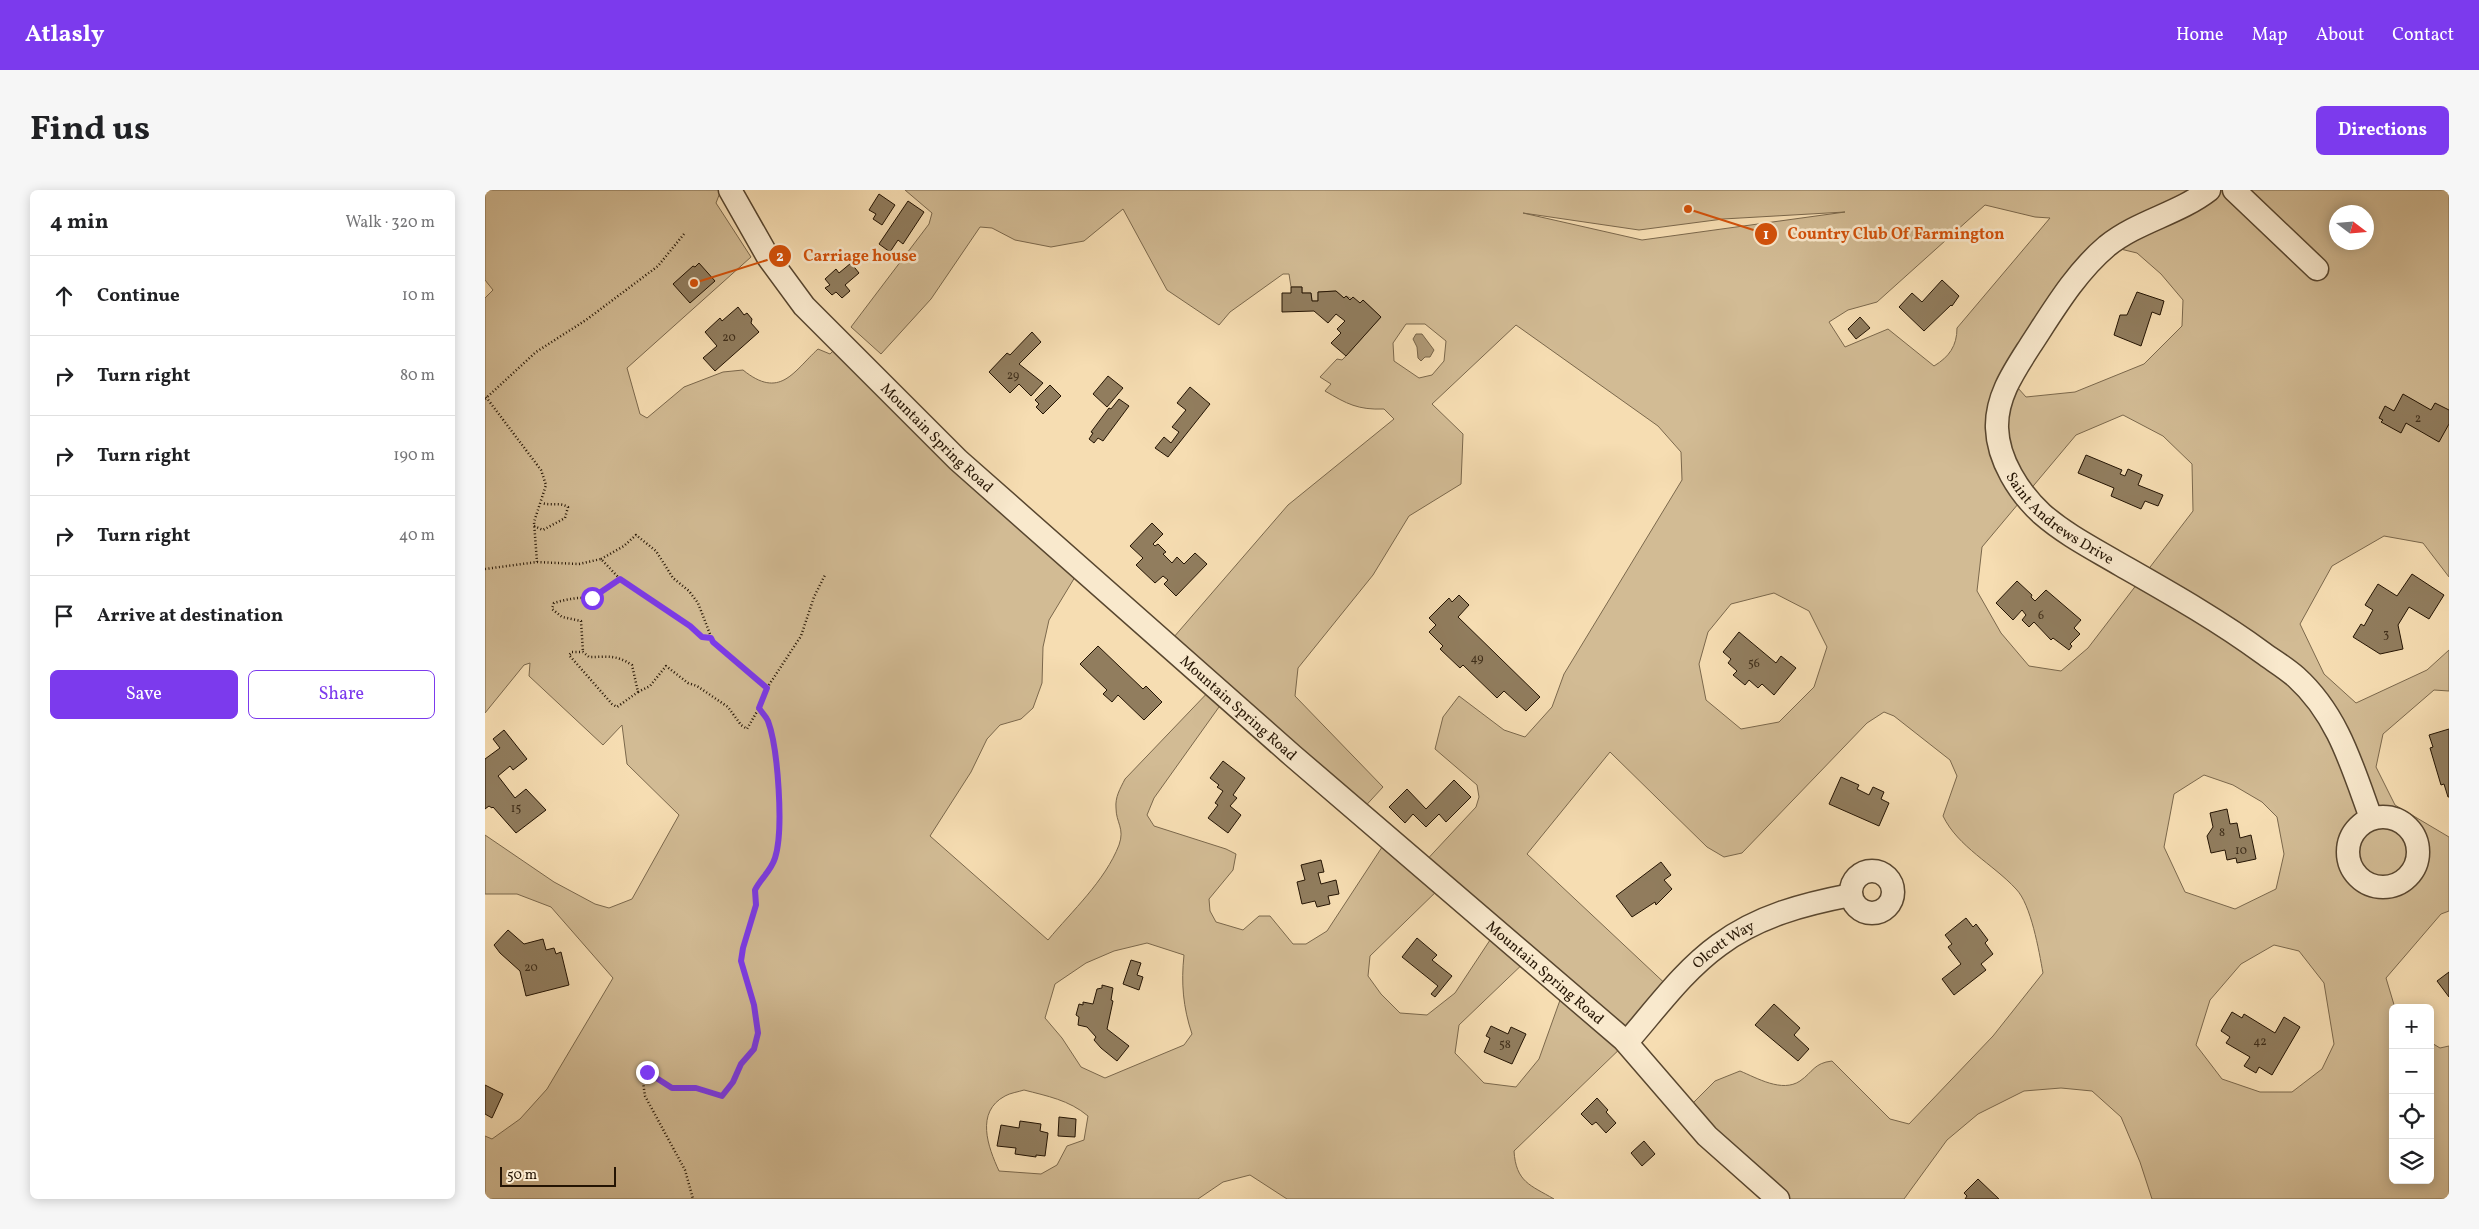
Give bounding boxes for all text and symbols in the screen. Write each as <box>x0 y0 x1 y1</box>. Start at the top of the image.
text: Atlasly <box>25 18 104 52</box>
text: Home <box>2176 23 2224 48</box>
text: Map <box>2252 23 2288 48</box>
text: About <box>2316 23 2364 48</box>
text: Contact <box>2392 23 2454 48</box>
text: Find us <box>30 106 150 154</box>
button: Directions <box>2316 106 2449 155</box>
north arrow <box>2329 205 2374 250</box>
text: 4 min <box>50 208 109 237</box>
text: Walk · 320 m <box>345 212 435 234</box>
callout: Country Club Of Farmington <box>1753 218 2014 249</box>
text: Country Club Of Farmington <box>1787 224 2005 246</box>
text: 1 <box>1763 225 1769 246</box>
callout: Carriage house <box>768 240 926 271</box>
text: Carriage house <box>803 246 917 268</box>
text: 2 <box>776 247 784 268</box>
icon: ahead <box>50 282 78 310</box>
text: Continue <box>97 283 180 309</box>
text: 10 m <box>402 285 435 307</box>
house number: 20 <box>722 330 736 346</box>
icon: right <box>50 362 78 390</box>
text: Turn right <box>97 363 190 389</box>
text: 80 m <box>400 365 435 387</box>
house number: 29 <box>1007 368 1019 384</box>
street label: Mountain Spring Road <box>875 379 997 498</box>
house number: 2 <box>2415 411 2421 427</box>
icon: right <box>50 442 78 470</box>
text: Turn right <box>97 443 190 469</box>
text: 190 m <box>393 445 435 467</box>
street label: Saint Andrews Drive <box>2000 469 2117 571</box>
icon: right <box>50 522 78 550</box>
text: Turn right <box>97 523 190 549</box>
text: 40 m <box>399 525 435 547</box>
route start <box>581 587 604 610</box>
icon: arrive <box>50 602 78 630</box>
text: Arrive at destination <box>97 603 283 629</box>
house number: 6 <box>2038 608 2044 624</box>
house number: 3 <box>2383 627 2389 643</box>
house number: 49 <box>1470 651 1484 667</box>
street label: Mountain Spring Road <box>1175 652 1301 766</box>
house number: 56 <box>1748 656 1760 672</box>
button: Save <box>50 670 238 719</box>
button: Share <box>248 670 435 719</box>
house number: 15 <box>511 801 521 817</box>
house number: 8 <box>2219 825 2225 841</box>
house number: 10 <box>2235 843 2247 859</box>
street label: Olcott Way <box>1688 916 1759 974</box>
street label: Mountain Spring Road <box>1481 917 1608 1030</box>
house number: 20 <box>524 960 538 976</box>
map controls <box>2389 1004 2434 1184</box>
button: + <box>2389 1004 2434 1049</box>
house number: 42 <box>2253 1034 2267 1050</box>
house number: 58 <box>1499 1037 1511 1053</box>
button: − <box>2389 1049 2434 1094</box>
route end <box>636 1061 659 1084</box>
button: locate <box>2389 1094 2434 1139</box>
button: layers <box>2389 1139 2434 1184</box>
scale bar <box>500 1164 616 1187</box>
text: 50 m <box>507 1166 537 1185</box>

